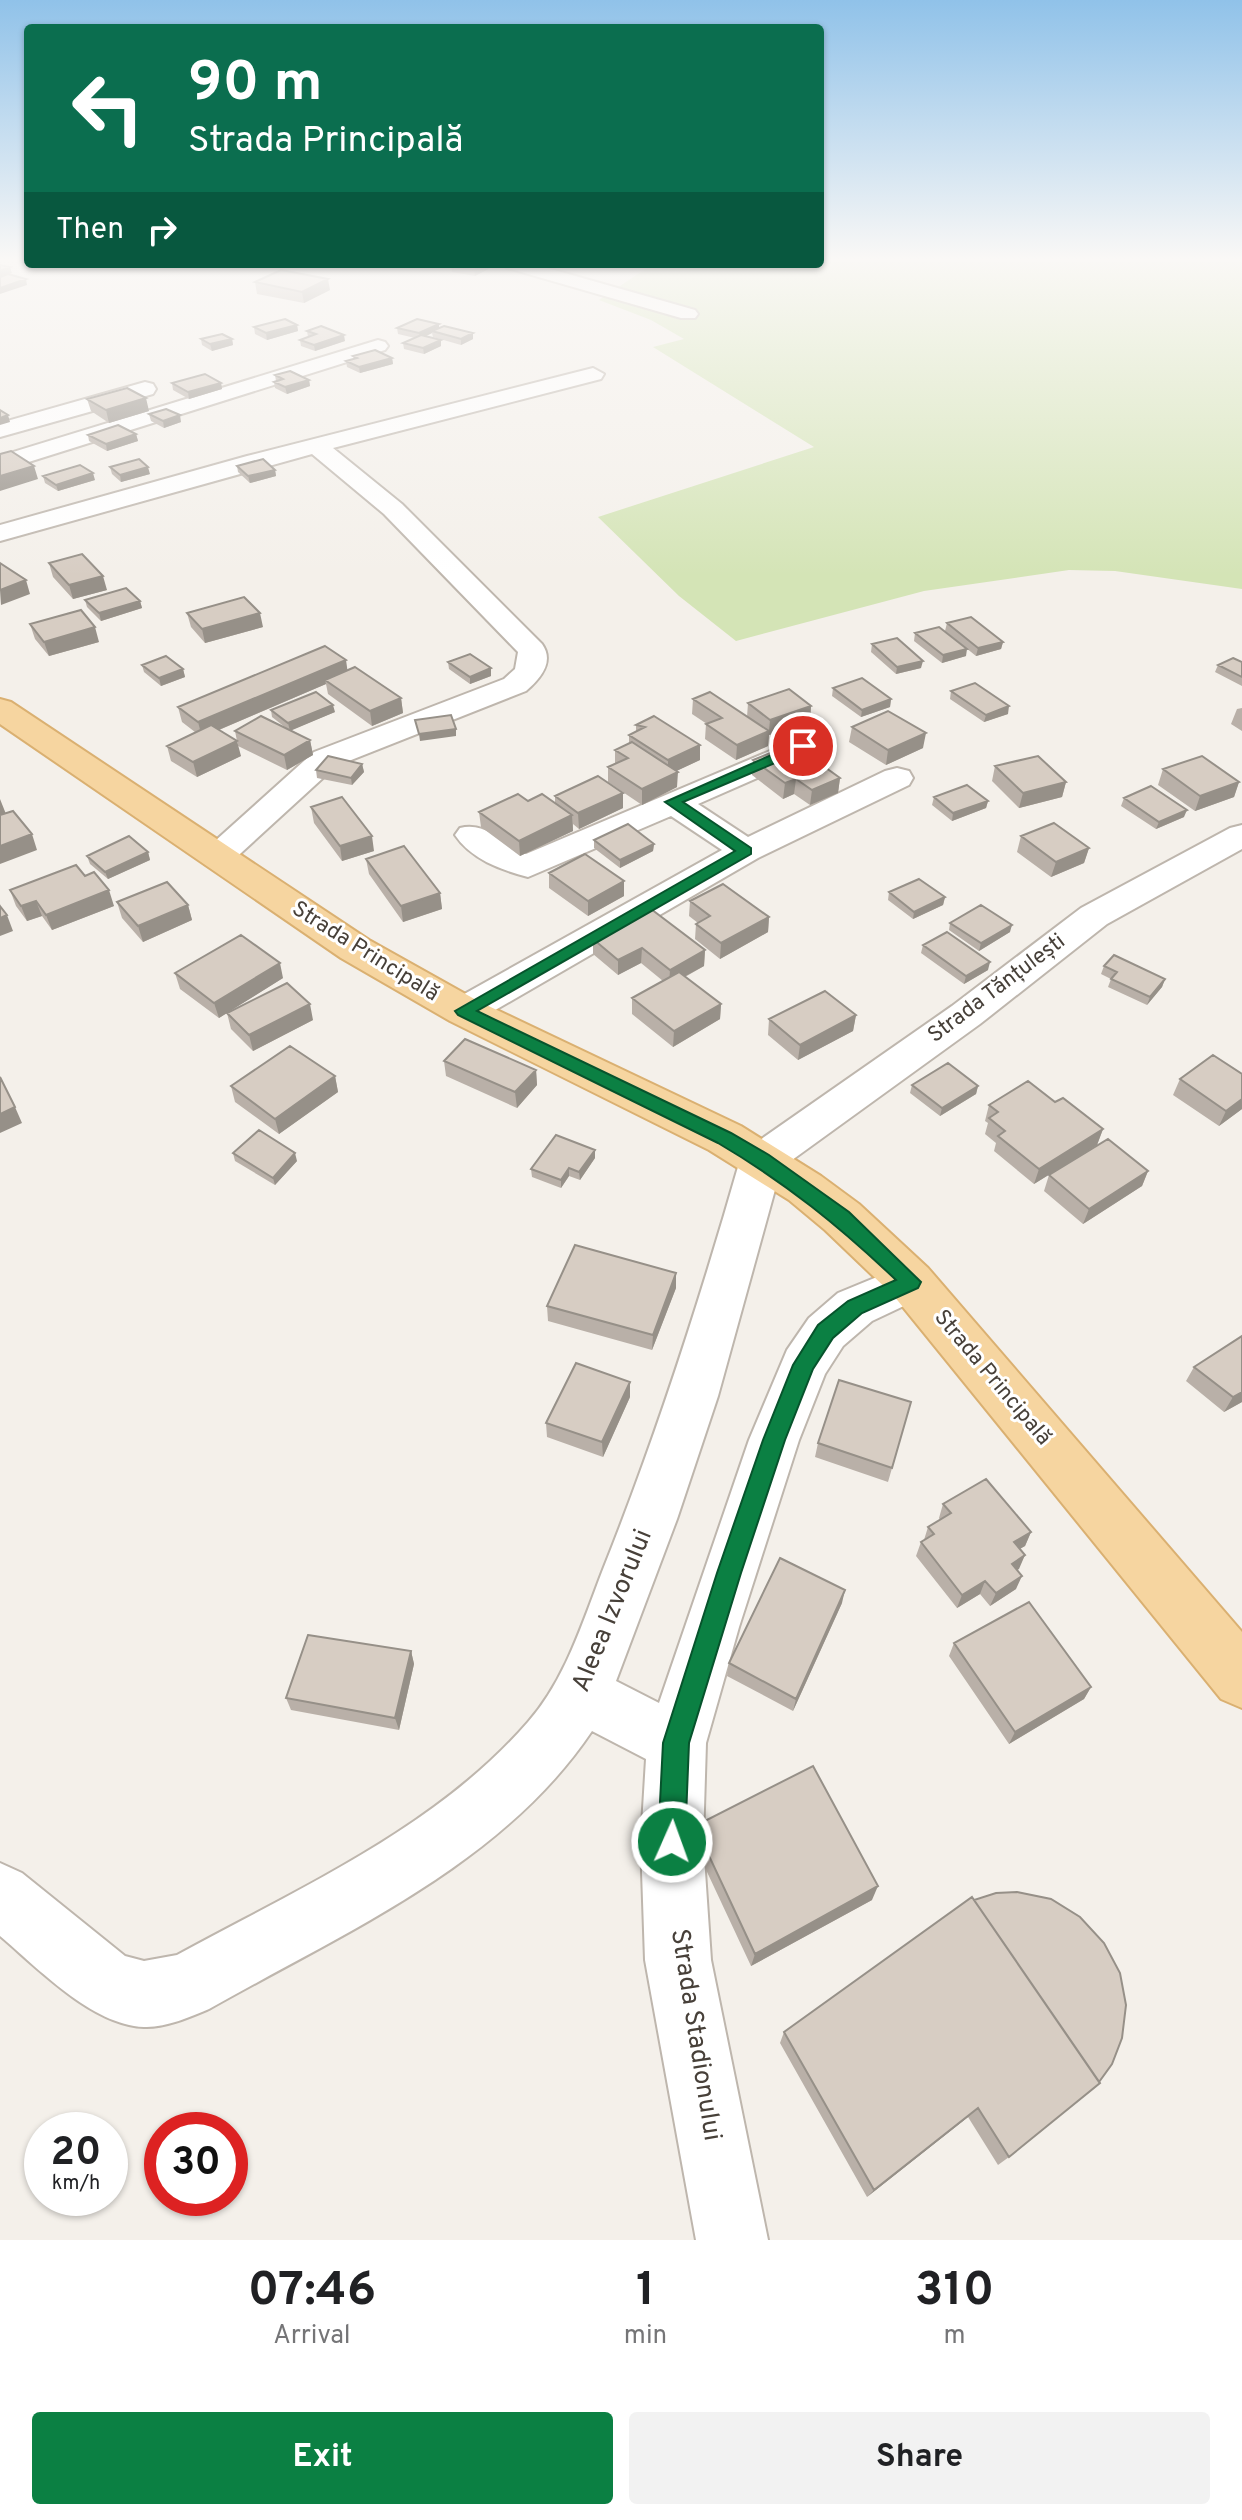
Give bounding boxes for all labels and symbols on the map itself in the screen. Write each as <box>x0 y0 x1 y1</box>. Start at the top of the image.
pin <box>769 712 837 780</box>
street label: Strada Principală <box>286 896 444 1008</box>
street label: Strada Tănțulești <box>923 929 1071 1049</box>
street label: Strada Principală <box>928 1305 1056 1451</box>
street label: Aleea Izvorului <box>565 1525 661 1697</box>
position arrow <box>630 1800 714 1884</box>
street label: Strada Stadionului <box>662 1927 728 2143</box>
speed limit sign: 30 <box>144 2112 248 2216</box>

